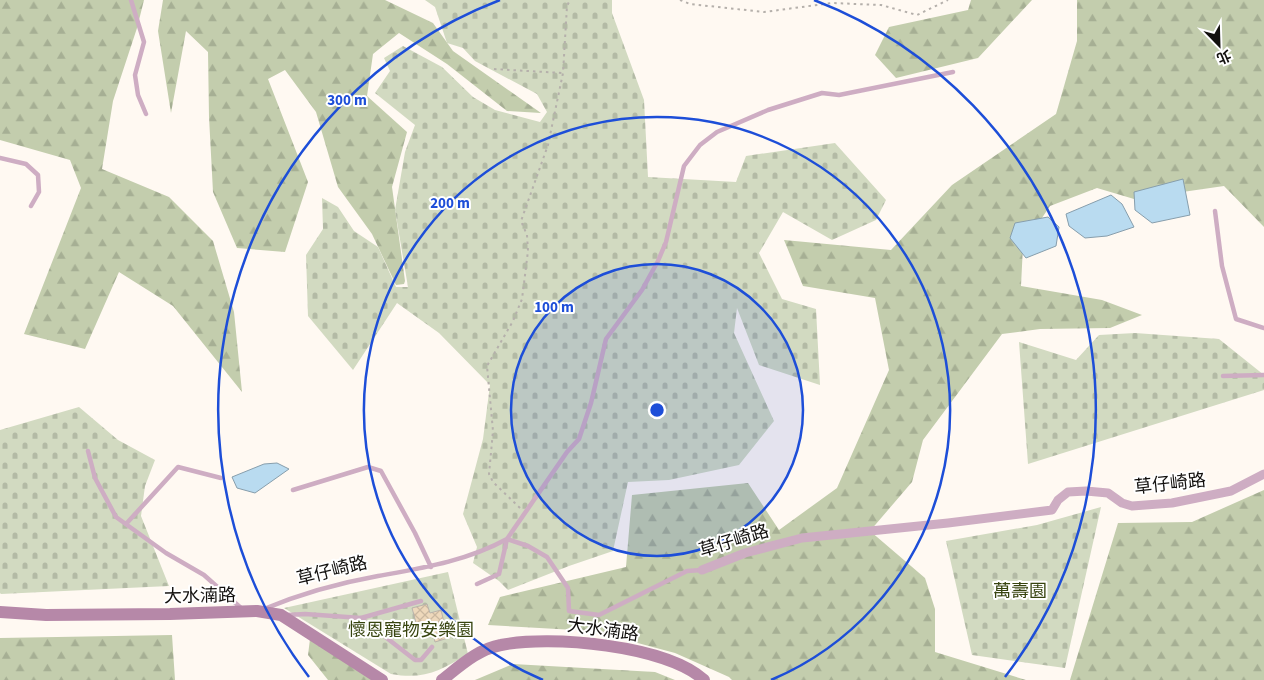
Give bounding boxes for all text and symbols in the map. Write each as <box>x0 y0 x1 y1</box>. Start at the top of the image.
north arrow <box>1194 20 1244 70</box>
text: 北 <box>1213 44 1234 68</box>
text: 300 m <box>327 90 367 111</box>
text: 200 m <box>430 193 470 214</box>
text: 100 m <box>534 297 574 318</box>
centre of rings <box>648 401 666 419</box>
street label: 草仔崎路 <box>1133 468 1207 500</box>
street label: 草仔崎路 <box>696 519 772 563</box>
street label: 草仔崎路 <box>294 550 370 592</box>
park label: 萬壽園 <box>993 579 1047 604</box>
street label: 大水湳路 <box>164 583 236 609</box>
street label: 大水湳路 <box>566 613 640 647</box>
park label: 懷恩寵物安樂園 <box>348 618 474 643</box>

